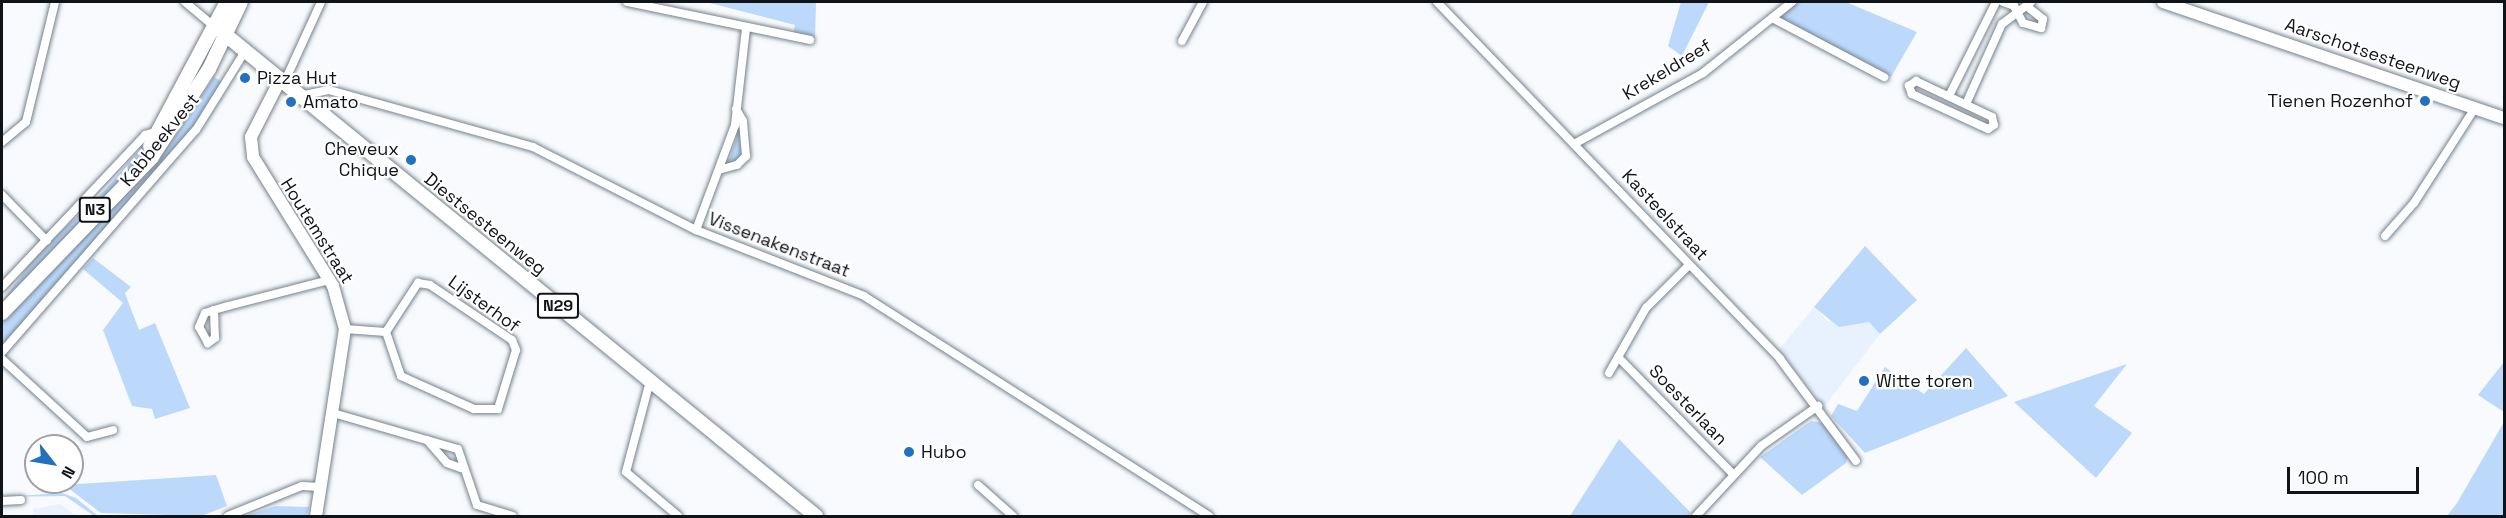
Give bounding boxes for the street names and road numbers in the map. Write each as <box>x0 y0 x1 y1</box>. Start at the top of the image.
street label: Aarschotsesteenweg <box>2282 14 2464 94</box>
street label: Krekeldreef <box>1619 35 1715 105</box>
street label: Kabbeekvest <box>116 89 204 191</box>
street label: Kasteelstraat <box>1617 165 1713 265</box>
street label: Diestsesteenweg <box>420 168 550 280</box>
street label: Houtemstraat <box>276 174 358 288</box>
road number: N3 <box>78 197 112 223</box>
street label: Vissenakenstraat <box>705 208 853 282</box>
street label: Lijsterhof <box>444 271 524 337</box>
road number: N29 <box>536 293 580 319</box>
street label: Soesterlaan <box>1644 360 1732 450</box>

